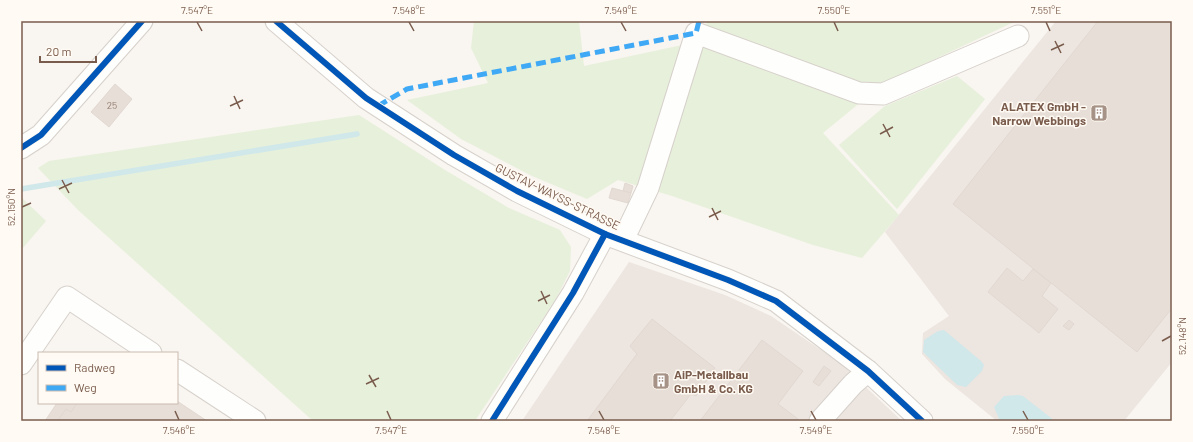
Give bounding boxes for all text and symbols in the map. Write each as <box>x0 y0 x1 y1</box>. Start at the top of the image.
text: 7.547°E <box>181 4 213 16</box>
text: 7.548°E <box>393 4 425 16</box>
text: 7.549°E <box>605 4 637 16</box>
text: 7.550°E <box>818 4 850 16</box>
text: 7.551°E <box>1031 4 1061 16</box>
scale bar <box>40 38 96 64</box>
text: 20 m <box>46 44 72 58</box>
house number: 25 <box>107 99 117 111</box>
place label: ALATEX GmbH - Narrow Webbings <box>992 99 1086 127</box>
building icon: ALATEX GmbH - Narrow Webbings <box>1089 103 1109 123</box>
street label: GUSTAV-WAYSS-STRASSE <box>493 160 623 232</box>
text: 52.150°N <box>5 188 17 226</box>
text: 52.148°N <box>1176 317 1188 355</box>
legend <box>38 352 178 404</box>
text: Radweg <box>74 360 115 374</box>
place label: AiP-Metallbau GmbH & Co. KG <box>674 367 753 395</box>
building icon: AiP-Metallbau GmbH & Co. KG <box>651 371 671 391</box>
text: Weg <box>74 380 97 394</box>
text: 7.546°E <box>163 424 195 436</box>
text: 7.547°E <box>375 424 407 436</box>
text: 7.548°E <box>588 424 620 436</box>
text: 7.549°E <box>800 424 832 436</box>
text: 7.550°E <box>1012 424 1044 436</box>

